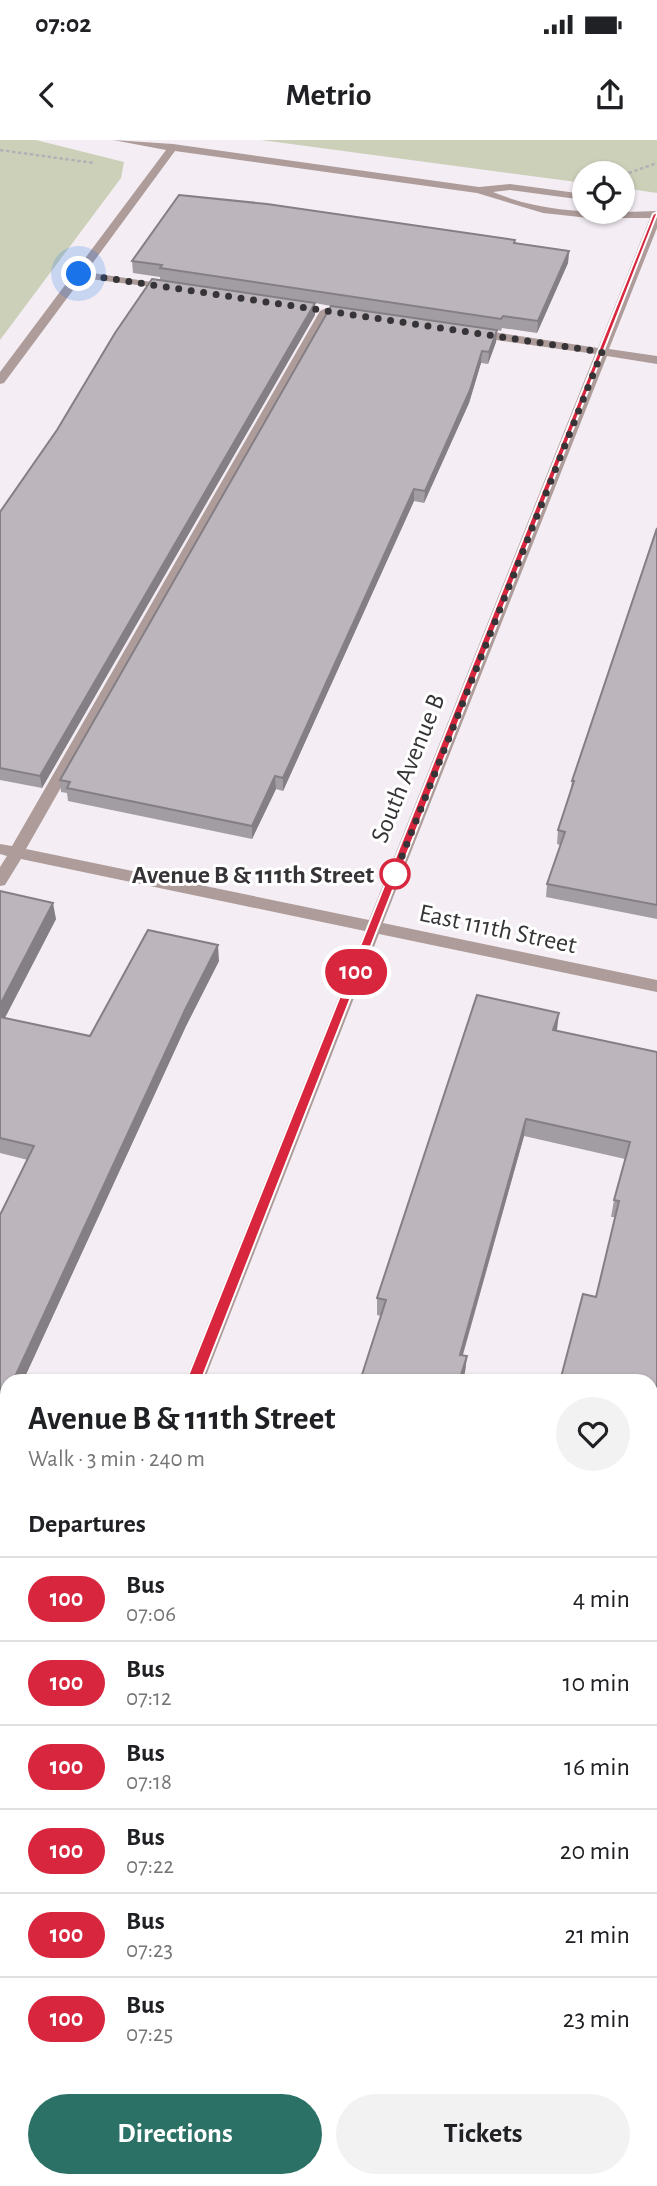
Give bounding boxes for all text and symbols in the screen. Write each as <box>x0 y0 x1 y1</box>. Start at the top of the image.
text: 07:02 <box>35 11 92 37</box>
icon: back <box>28 76 66 114</box>
icon: share <box>591 76 629 114</box>
text: Metrio <box>285 79 372 111</box>
map controls <box>572 161 635 224</box>
button: locate <box>572 161 635 224</box>
your location <box>61 256 96 291</box>
street label: South Avenue B <box>366 690 450 846</box>
marker: Avenue B & 111th Street <box>380 859 410 889</box>
place label: Avenue B & 111th Street <box>132 862 374 888</box>
street label: East 111th Street <box>417 900 579 958</box>
line badge: 100 <box>316 949 396 995</box>
text: 100 <box>339 960 373 984</box>
button: heart <box>556 1397 630 1471</box>
text: Avenue B & 111th Street <box>28 1403 335 1436</box>
text: Walk · 3 min · 240 m <box>28 1448 205 1471</box>
text: Departures <box>28 1511 146 1537</box>
text: Bus <box>126 1572 165 1598</box>
text: 4 min <box>573 1586 630 1612</box>
text: 100 <box>50 1587 83 1611</box>
text: 07:06 <box>126 1603 176 1626</box>
text: Bus <box>126 1656 165 1682</box>
text: 10 min <box>563 1670 630 1696</box>
text: 100 <box>50 1671 83 1695</box>
text: 07:12 <box>126 1687 171 1710</box>
text: Bus <box>126 1740 165 1766</box>
text: 16 min <box>564 1754 630 1780</box>
text: 100 <box>50 1755 83 1779</box>
text: 07:18 <box>126 1771 172 1794</box>
text: Bus <box>126 1824 165 1850</box>
text: 20 min <box>560 1838 630 1864</box>
text: 100 <box>50 1839 83 1863</box>
text: 07:22 <box>126 1855 174 1878</box>
text: Bus <box>126 1908 165 1934</box>
text: 21 min <box>564 1922 630 1948</box>
text: 100 <box>50 1923 83 1947</box>
text: 07:23 <box>126 1939 173 1962</box>
text: Bus <box>126 1992 165 2018</box>
text: 23 min <box>563 2006 630 2032</box>
text: 100 <box>50 2007 83 2031</box>
text: 07:25 <box>126 2023 173 2046</box>
button: Directions <box>28 2094 322 2174</box>
button: Tickets <box>336 2094 630 2174</box>

